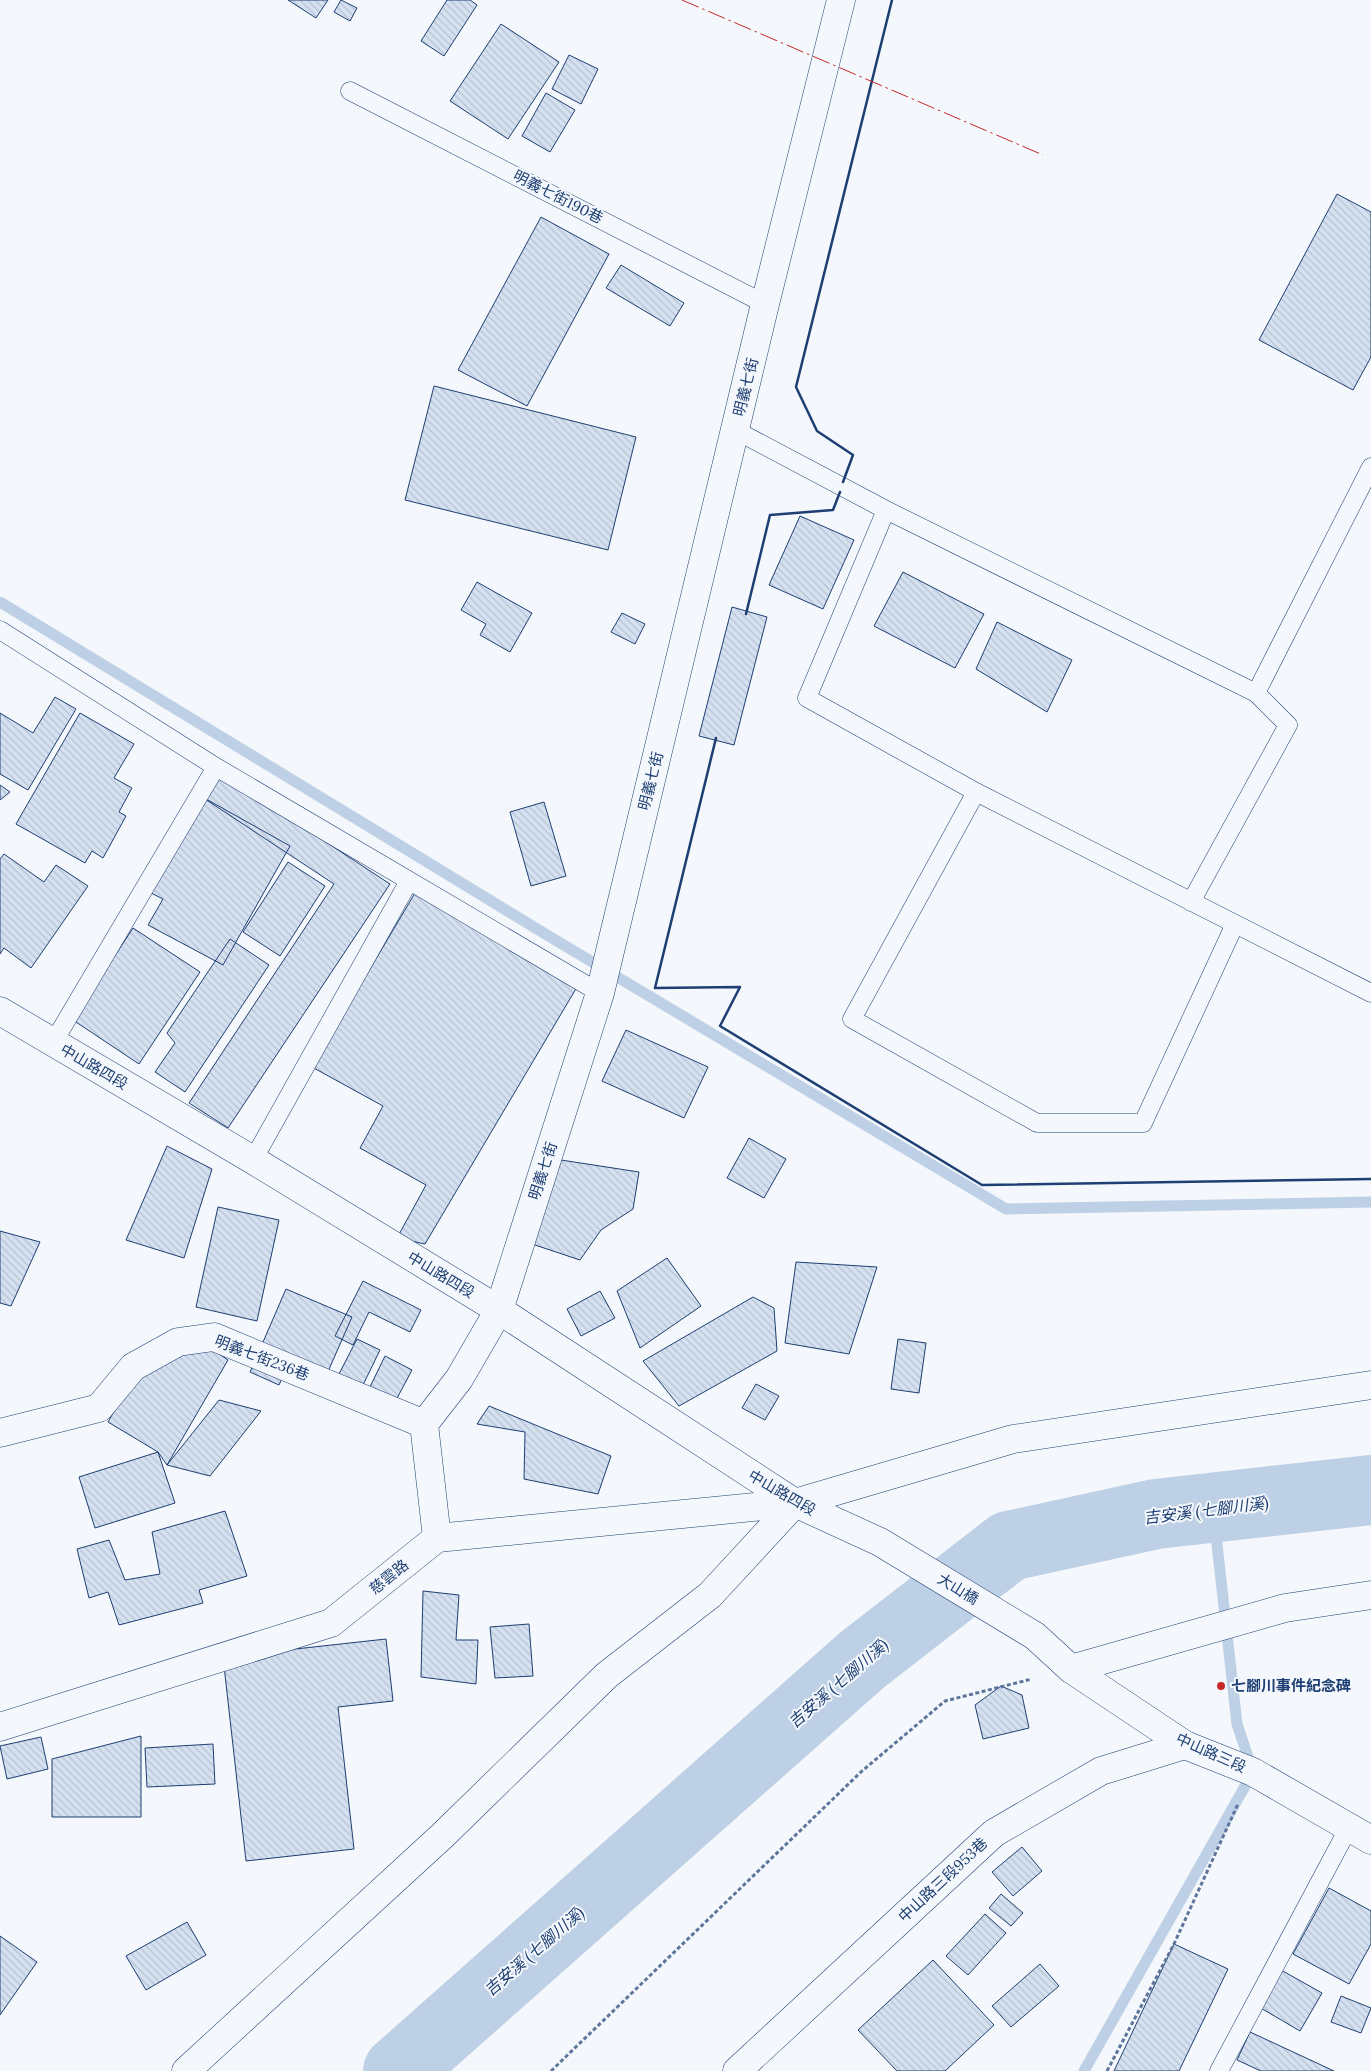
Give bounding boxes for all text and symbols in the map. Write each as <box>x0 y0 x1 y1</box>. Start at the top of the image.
street label: 明義七街190巷 <box>510 166 606 227</box>
street label: 明義七街 <box>729 355 762 418</box>
street label: 明義七街 <box>634 749 667 812</box>
street label: 中山路四段 <box>57 1040 131 1094</box>
street label: 明義七街 <box>524 1139 561 1202</box>
street label: 中山路四段 <box>404 1247 478 1302</box>
street label: 明義七街236巷 <box>212 1331 312 1384</box>
street label: 中山路四段 <box>745 1466 819 1520</box>
water label: 吉安溪 (七腳川溪) <box>1142 1492 1270 1529</box>
street label: 慈雲路 <box>365 1555 412 1598</box>
street label: 大山橋 <box>934 1569 982 1608</box>
water label: 吉安溪 (七腳川溪) <box>784 1634 893 1733</box>
place label: 七腳川事件紀念碑 <box>1231 1676 1351 1695</box>
marker: 七腳川事件紀念碑 <box>1215 1680 1227 1692</box>
street label: 中山路三段 <box>1173 1729 1249 1776</box>
street label: 中山路三段953巷 <box>894 1833 991 1926</box>
water label: 吉安溪 (七腳川溪) <box>480 1902 589 2001</box>

